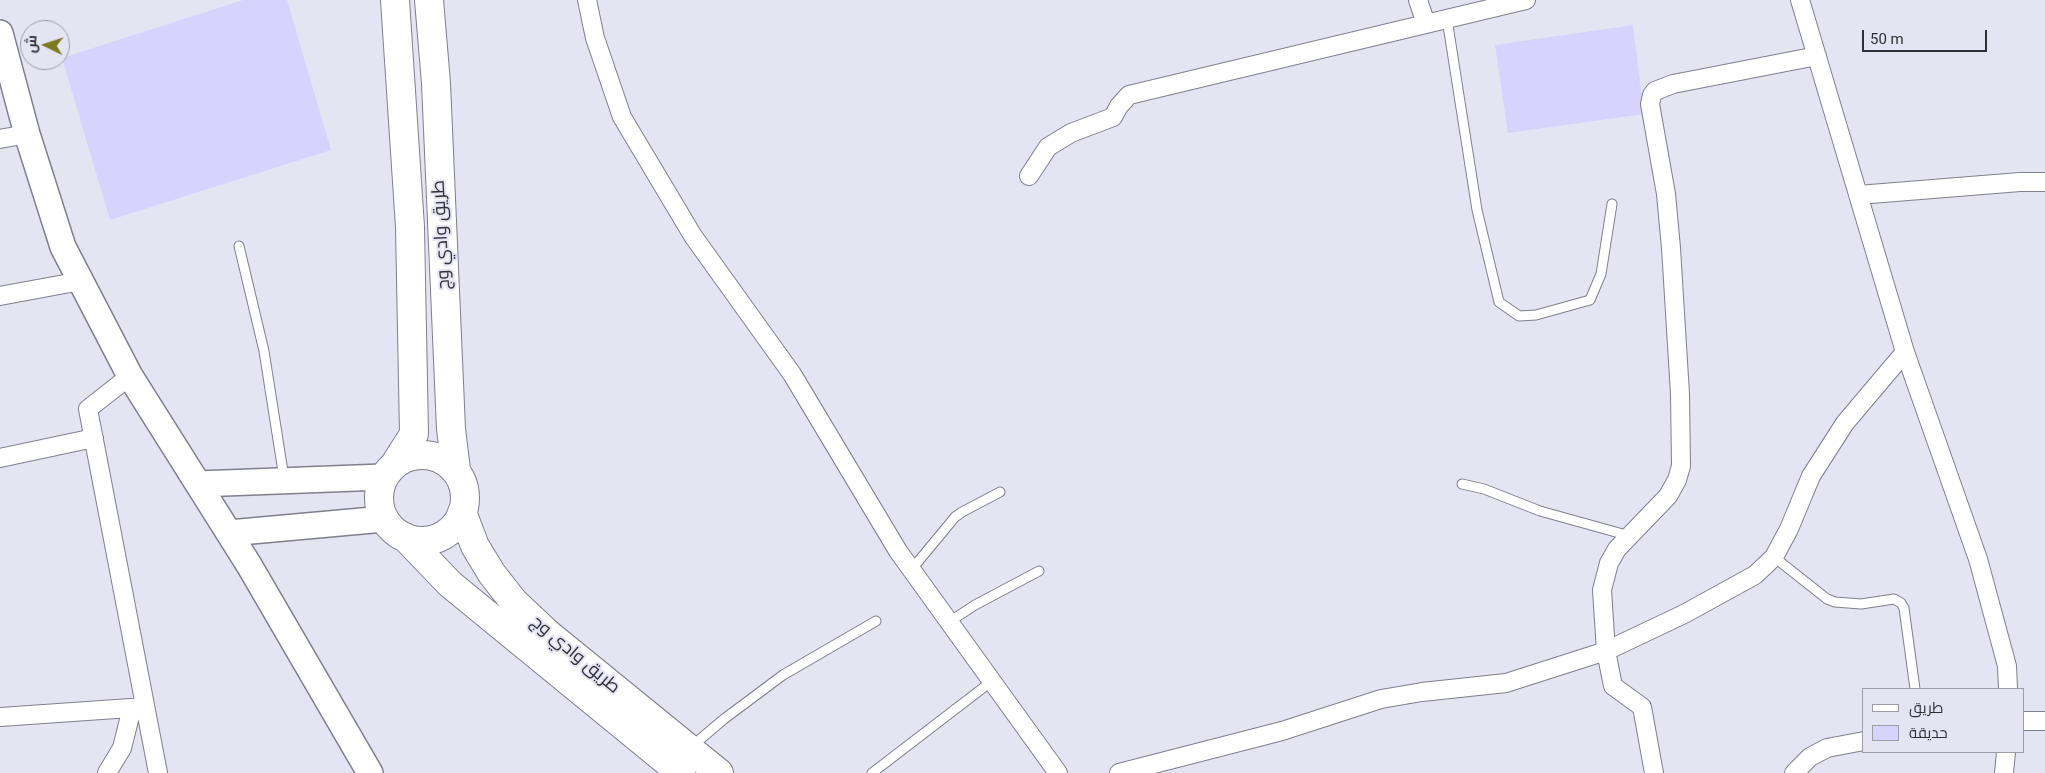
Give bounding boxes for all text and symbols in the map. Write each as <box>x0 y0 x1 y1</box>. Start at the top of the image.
north arrow <box>20 20 70 70</box>
scale bar <box>1865 20 1990 52</box>
text: 50 m <box>1870 30 1904 48</box>
text: ش <box>22 35 40 54</box>
street label: طريق وادي وج <box>428 180 456 290</box>
street label: طريق وادي وج <box>526 611 624 699</box>
legend <box>1862 688 2025 753</box>
text: طريق <box>1909 699 1943 717</box>
text: حديقة <box>1909 724 1948 742</box>

